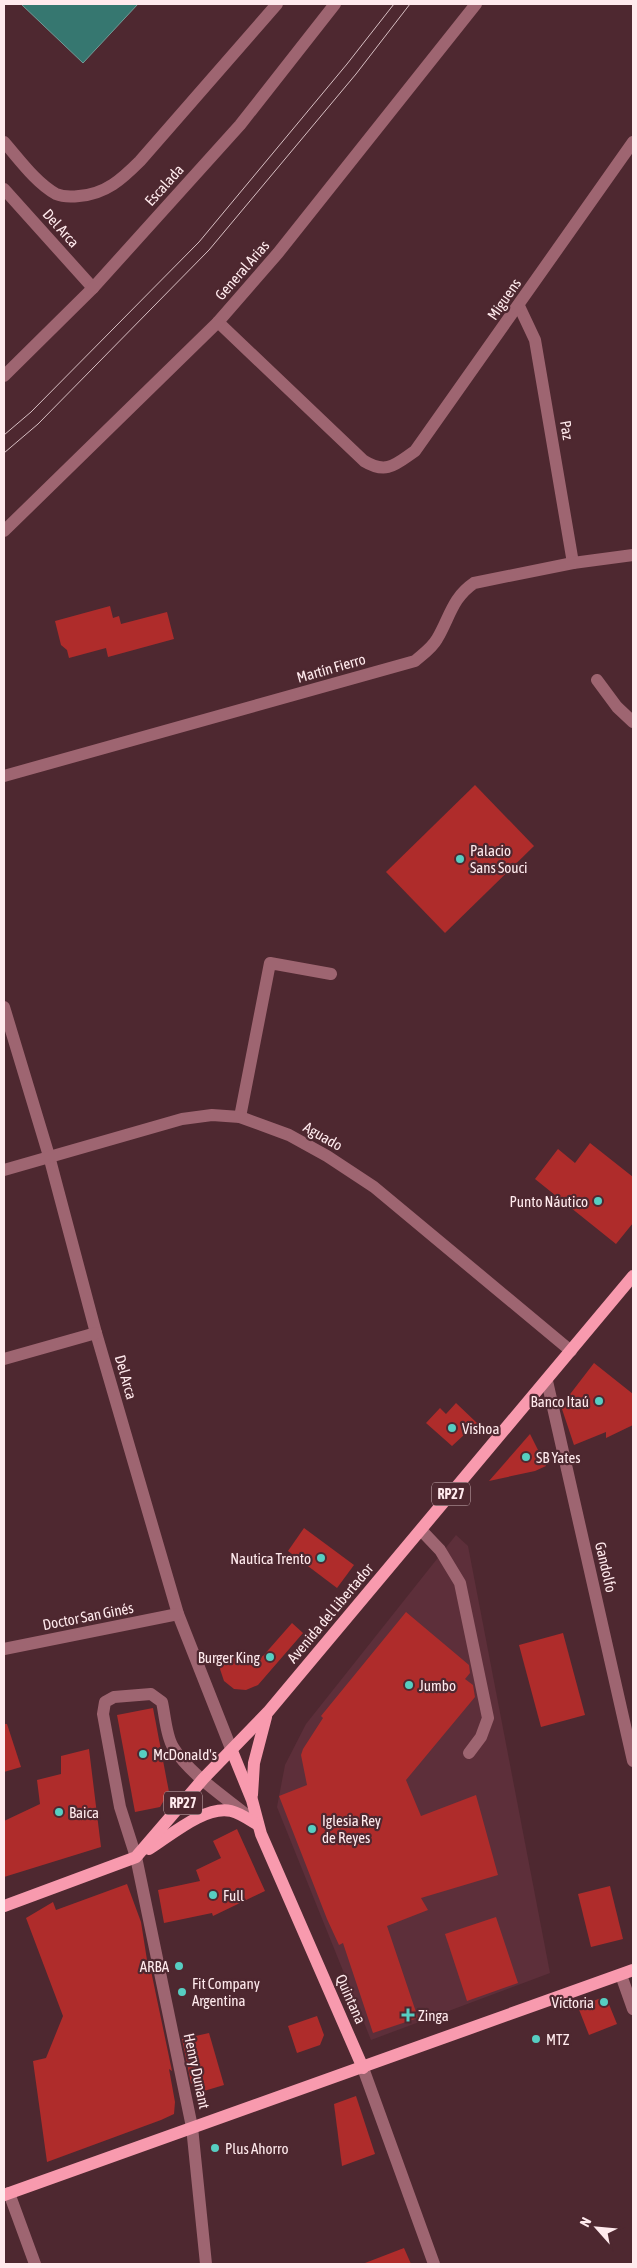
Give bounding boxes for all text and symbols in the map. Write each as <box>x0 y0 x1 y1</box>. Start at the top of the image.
street label: Escalada <box>141 161 187 209</box>
street label: Del Arca <box>39 205 83 251</box>
street label: General Arias <box>211 237 273 303</box>
street label: Miguens <box>484 275 524 323</box>
street label: Paz <box>557 419 577 442</box>
street label: Martín Fierro <box>295 650 367 686</box>
place label: Palacio Sans Souci <box>470 842 528 876</box>
marker: Palacio Sans Souci <box>454 853 466 865</box>
street label: Aguado <box>300 1118 346 1154</box>
place label: Punto Náutico <box>509 1193 588 1210</box>
marker: Punto Náutico <box>592 1195 604 1207</box>
street label: Del Arca <box>112 1353 140 1401</box>
place label: Banco Itaú <box>531 1393 589 1410</box>
marker: Banco Itaú <box>593 1395 605 1407</box>
place label: Vishoa <box>462 1420 499 1437</box>
marker: Vishoa <box>446 1422 458 1434</box>
place label: SB Yates <box>536 1449 581 1466</box>
marker: SB Yates <box>520 1451 532 1463</box>
road number: RP27 <box>432 1482 470 1506</box>
street label: Gandolfo <box>592 1540 620 1594</box>
place label: Nautica Trento <box>230 1550 311 1567</box>
marker: Nautica Trento <box>315 1552 327 1564</box>
street label: Avenida del Libertador <box>284 1559 377 1666</box>
street label: Doctor San Ginés <box>41 1599 135 1633</box>
place label: Burger King <box>198 1649 261 1666</box>
marker: Burger King <box>264 1651 276 1663</box>
place label: Jumbo <box>419 1677 456 1694</box>
marker: Jumbo <box>403 1679 415 1691</box>
place label: McDonald's <box>153 1746 217 1763</box>
marker: McDonald's <box>137 1748 149 1760</box>
road number: RP27 <box>164 1792 202 1815</box>
place label: Baica <box>69 1804 99 1821</box>
marker: Baica <box>53 1806 65 1818</box>
place label: Iglesia Rey de Reyes <box>322 1812 381 1846</box>
marker: Iglesia Rey de Reyes <box>306 1823 318 1835</box>
place label: Full <box>223 1887 244 1904</box>
marker: Full <box>207 1889 219 1901</box>
place label: ARBA <box>140 1958 170 1975</box>
marker: ARBA <box>173 1960 185 1972</box>
street label: Quintana <box>333 1972 369 2026</box>
place label: Fit Company Argentina <box>192 1975 260 2009</box>
marker: Fit Company Argentina <box>176 1986 188 1998</box>
place label: Victoria <box>552 1994 594 2011</box>
marker: Victoria <box>598 1996 610 2008</box>
place label: Zinga <box>418 2007 449 2024</box>
marker: Zinga <box>402 2009 414 2021</box>
place label: MTZ <box>546 2031 570 2048</box>
street label: Henry Dunant <box>181 2032 213 2110</box>
marker: MTZ <box>530 2033 542 2045</box>
place label: Plus Ahorro <box>225 2140 289 2157</box>
marker: Plus Ahorro <box>209 2142 221 2154</box>
north arrow <box>572 2203 622 2253</box>
text: N <box>576 2215 594 2229</box>

